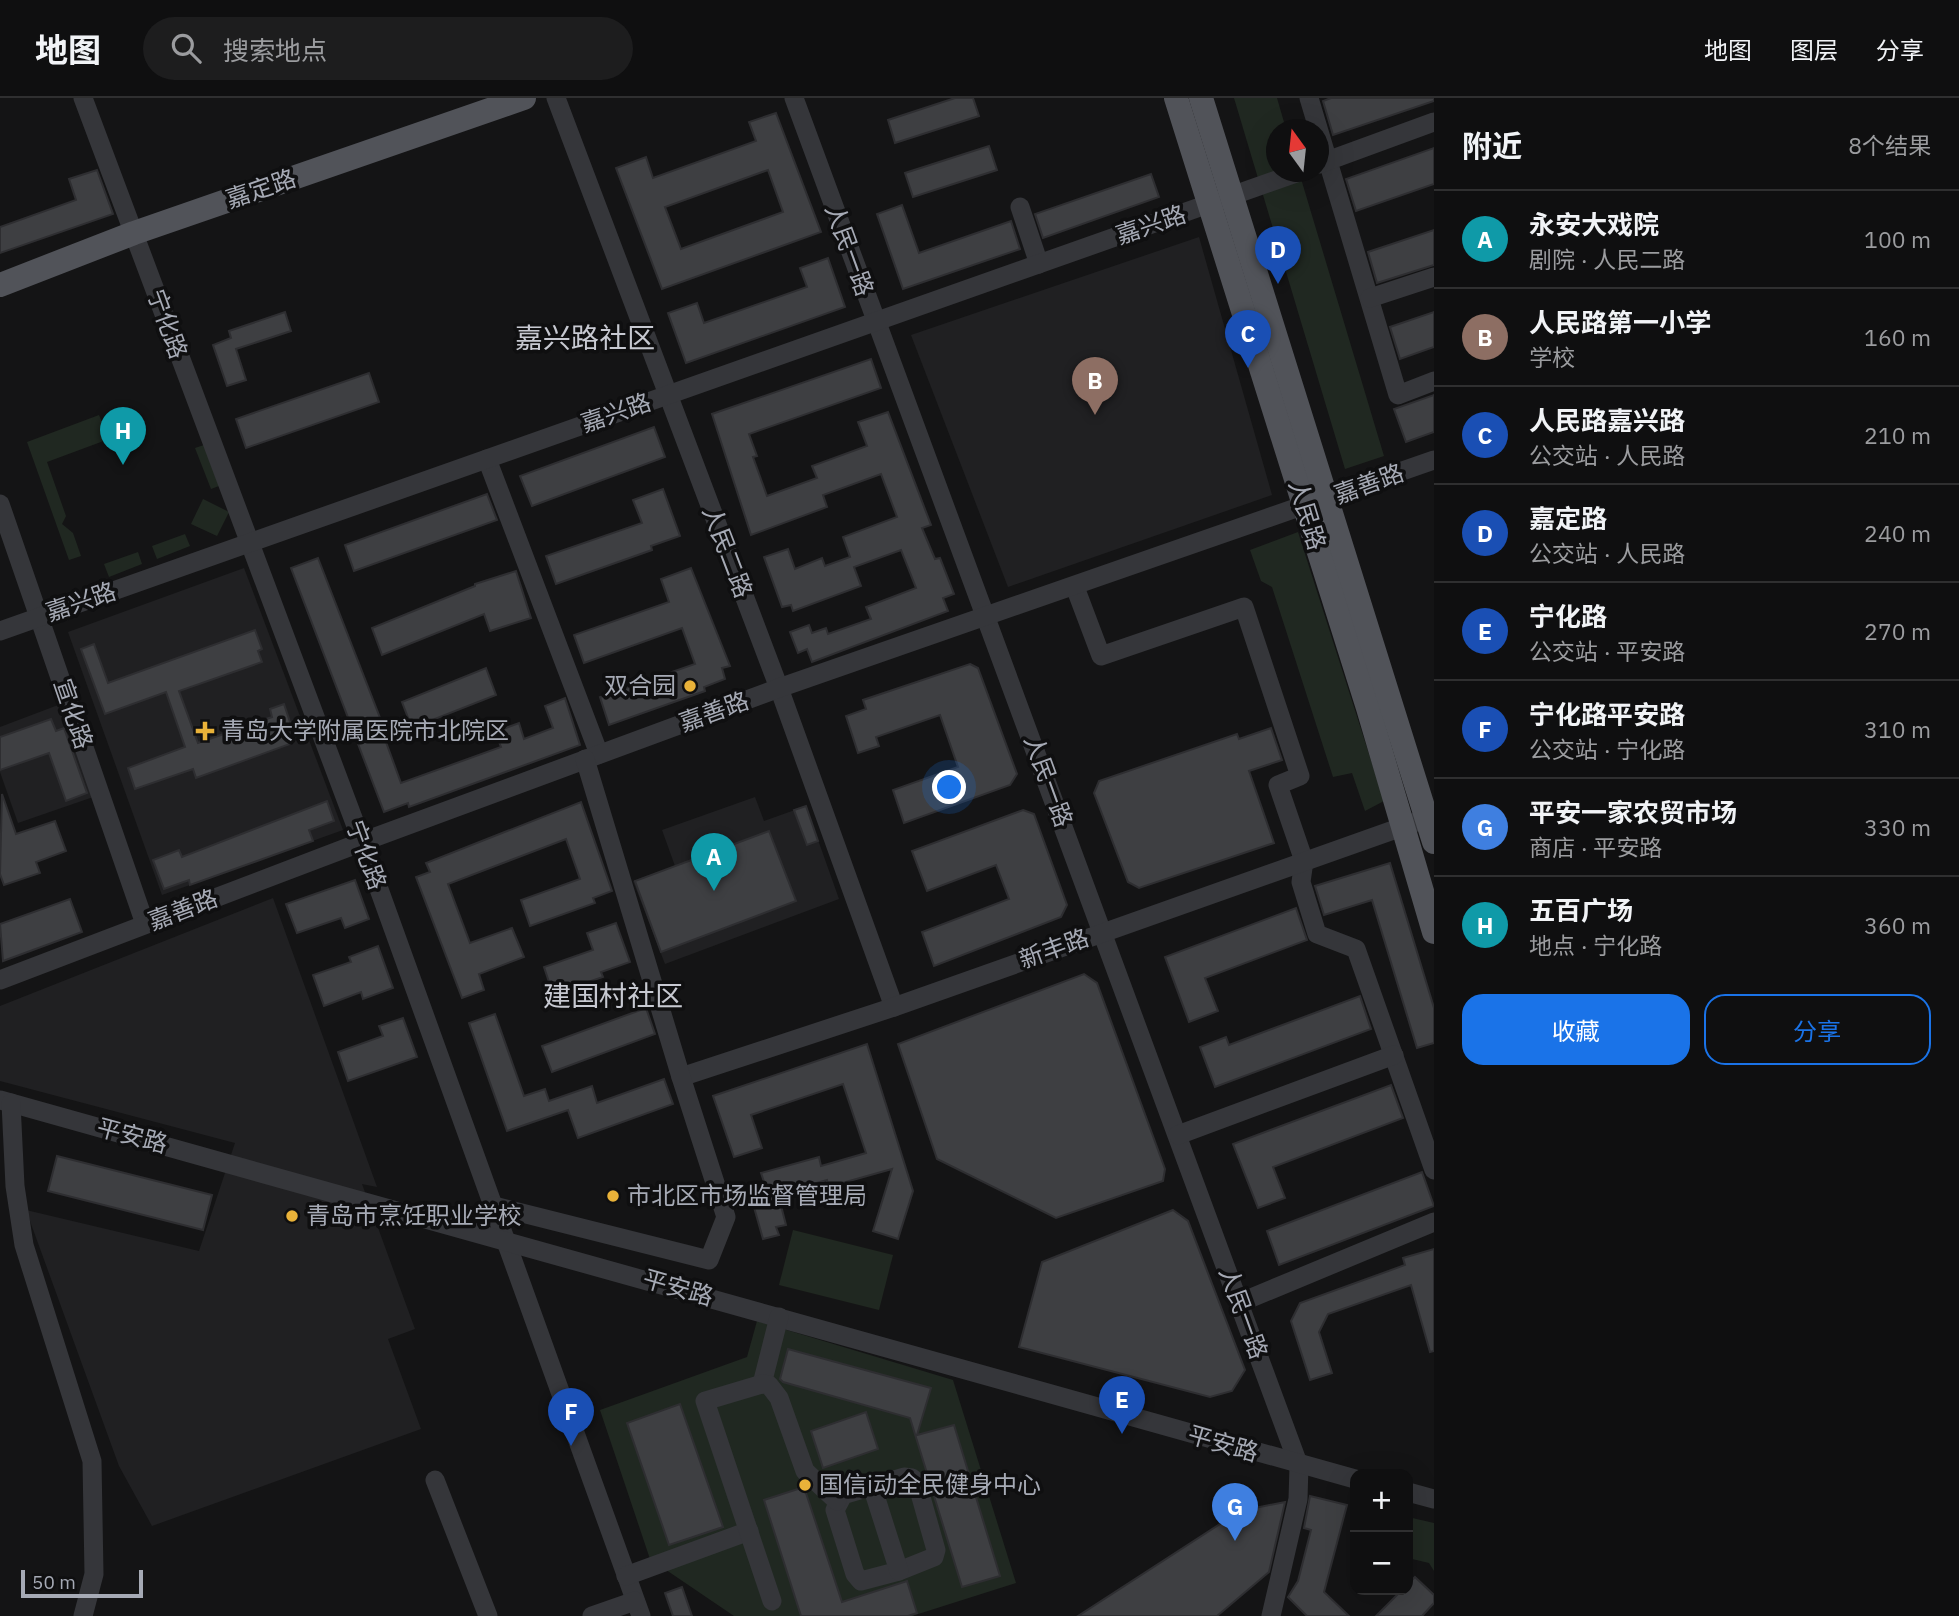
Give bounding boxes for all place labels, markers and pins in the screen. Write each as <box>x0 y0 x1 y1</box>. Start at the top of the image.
pin: D <box>1255 226 1301 284</box>
pin: C <box>1225 310 1271 368</box>
pin: B <box>1072 357 1118 415</box>
pin: H <box>100 407 146 465</box>
place label: 双合园 <box>604 669 676 701</box>
marker: 双合园 <box>682 678 698 694</box>
place label: 青岛大学附属医院市北院区 <box>221 714 509 746</box>
marker: 青岛大学附属医院市北院区 <box>195 721 215 741</box>
pin: A <box>691 833 737 891</box>
place label: 市北区市场监督管理局 <box>627 1179 867 1211</box>
marker: 市北区市场监督管理局 <box>605 1188 621 1204</box>
place label: 青岛市烹饪职业学校 <box>306 1199 522 1231</box>
marker: 青岛市烹饪职业学校 <box>284 1208 300 1224</box>
pin: E <box>1099 1376 1145 1434</box>
pin: F <box>548 1388 594 1446</box>
place label: 国信i动全民健身中心 <box>819 1468 1041 1500</box>
marker: 国信i动全民健身中心 <box>797 1477 813 1493</box>
pin: G <box>1212 1483 1258 1541</box>

